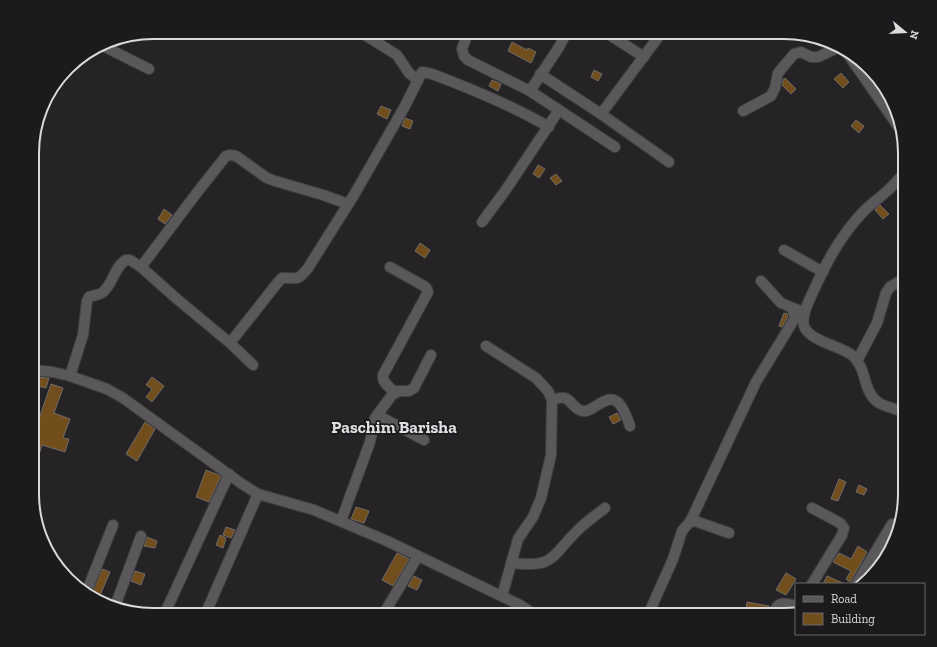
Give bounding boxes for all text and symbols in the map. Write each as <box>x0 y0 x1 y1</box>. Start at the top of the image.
north arrow <box>885 12 925 52</box>
text: N <box>906 29 922 42</box>
district label: Paschim Barisha <box>331 417 457 437</box>
legend <box>795 583 925 635</box>
text: Road <box>831 592 857 606</box>
text: Building <box>831 612 875 626</box>

